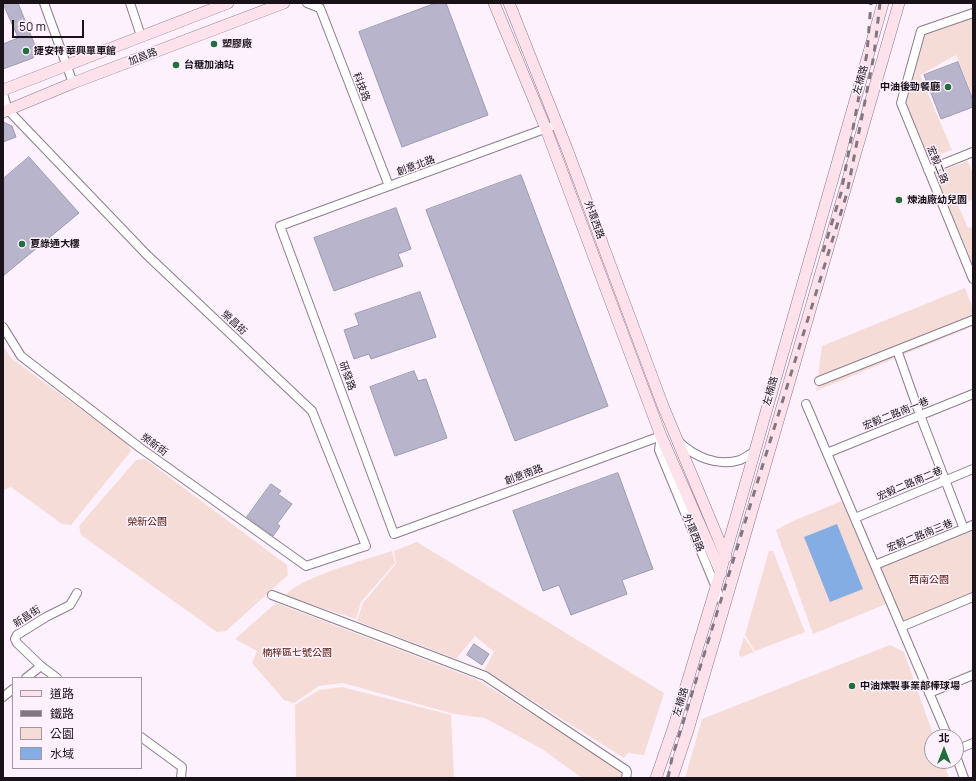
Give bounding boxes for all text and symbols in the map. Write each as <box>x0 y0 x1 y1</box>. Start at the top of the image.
scale bar <box>14 12 86 38</box>
text: 50 m <box>19 18 46 35</box>
place label: 塑膠廠 <box>222 38 252 50</box>
marker: 塑膠廠 <box>209 39 219 49</box>
place label: 捷安特 華興單車館 <box>34 45 116 57</box>
marker: 捷安特 華興單車館 <box>21 46 31 56</box>
street label: 加昌路 <box>127 46 159 68</box>
place label: 台糖加油站 <box>184 59 234 71</box>
marker: 台糖加油站 <box>171 60 181 70</box>
street label: 左楠路 <box>851 64 871 96</box>
street label: 科技路 <box>350 71 372 103</box>
place label: 中油後勁餐廳 <box>880 81 940 93</box>
marker: 中油後勁餐廳 <box>943 82 953 92</box>
street label: 宏毅二路 <box>924 144 950 186</box>
street label: 創意北路 <box>395 154 437 178</box>
place label: 煉油廠幼兒園 <box>907 194 967 206</box>
marker: 煉油廠幼兒園 <box>894 195 904 205</box>
street label: 外環西路 <box>582 199 606 241</box>
place label: 夏綠通大樓 <box>30 238 80 250</box>
marker: 夏綠通大樓 <box>17 239 27 249</box>
street label: 榮昌街 <box>219 308 249 338</box>
street label: 研發路 <box>336 360 358 392</box>
street label: 左楠路 <box>761 375 781 407</box>
street label: 宏毅二路南一巷 <box>861 395 931 433</box>
street label: 榮新街 <box>138 431 170 459</box>
street label: 創意南路 <box>503 463 545 487</box>
street label: 宏毅二路南二巷 <box>875 465 945 503</box>
street label: 外環西路 <box>680 512 706 554</box>
park label: 榮新公園 <box>127 516 167 528</box>
street label: 宏毅二路南三巷 <box>885 517 955 555</box>
park label: 西南公園 <box>909 574 949 586</box>
street label: 新昌街 <box>11 604 43 630</box>
park label: 楠梓區七號公園 <box>262 647 332 659</box>
legend <box>12 677 142 769</box>
place label: 中油煉製事業部棒球場 <box>860 680 960 692</box>
marker: 中油煉製事業部棒球場 <box>847 681 857 691</box>
text: 道路 <box>50 685 74 702</box>
street label: 左楠路 <box>671 686 691 718</box>
text: 鐵路 <box>50 705 74 722</box>
text: 公園 <box>50 725 74 742</box>
north arrow <box>924 729 964 769</box>
text: 北 <box>939 730 950 745</box>
text: 水域 <box>50 745 74 762</box>

